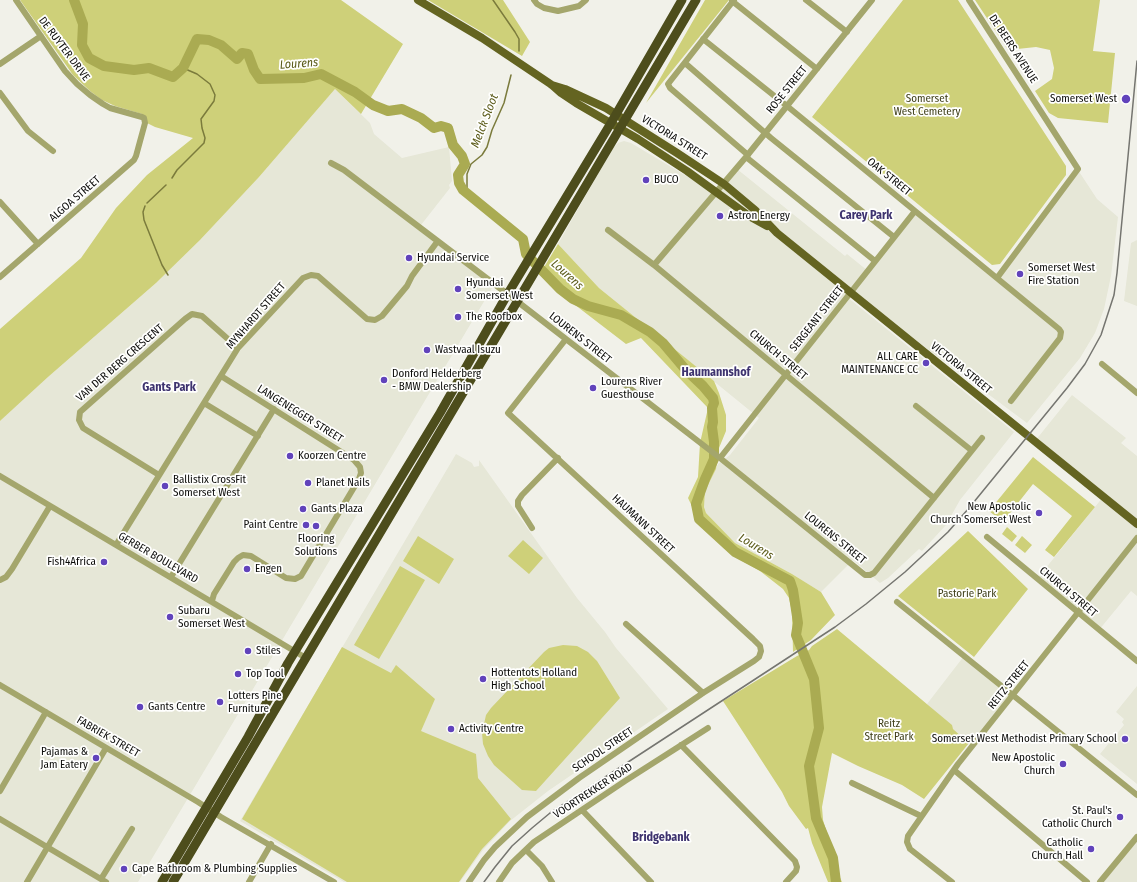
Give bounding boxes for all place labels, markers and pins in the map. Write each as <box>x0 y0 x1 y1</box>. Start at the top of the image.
place label: Somerset West <box>1050 92 1117 106</box>
marker: Somerset West <box>1120 93 1132 105</box>
place label: BUCO <box>654 173 679 187</box>
marker: BUCO <box>641 175 651 185</box>
place label: Astron Energy <box>728 209 790 223</box>
marker: Astron Energy <box>715 211 725 221</box>
place label: Hyundai Service <box>417 251 489 265</box>
marker: Hyundai Service <box>404 253 414 263</box>
place label: Somerset West Fire Station <box>1028 261 1095 287</box>
marker: Somerset West Fire Station <box>1015 269 1025 279</box>
place label: Hyundai Somerset West <box>466 276 533 302</box>
marker: Hyundai Somerset West <box>453 284 463 294</box>
place label: The Roofbox <box>466 310 522 324</box>
marker: The Roofbox <box>453 312 463 322</box>
place label: Wastvaal Isuzu <box>435 343 501 357</box>
marker: Wastvaal Isuzu <box>422 345 432 355</box>
place label: ALL CARE MAINTENANCE CC <box>841 350 918 376</box>
marker: ALL CARE MAINTENANCE CC <box>921 358 931 368</box>
place label: Donford Helderberg - BMW Dealership <box>392 367 481 393</box>
marker: Donford Helderberg - BMW Dealership <box>379 375 389 385</box>
place label: Lourens River Guesthouse <box>601 375 662 401</box>
marker: Lourens River Guesthouse <box>588 383 598 393</box>
place label: Koorzen Centre <box>298 449 366 463</box>
marker: Koorzen Centre <box>285 451 295 461</box>
place label: Ballistix CrossFit Somerset West <box>173 473 246 499</box>
place label: Planet Nails <box>316 476 370 490</box>
marker: Planet Nails <box>303 478 313 488</box>
marker: Ballistix CrossFit Somerset West <box>160 481 170 491</box>
place label: New Apostolic Church Somerset West <box>930 500 1031 526</box>
place label: Gants Plaza <box>311 502 363 516</box>
marker: Gants Plaza <box>298 504 308 514</box>
marker: New Apostolic Church Somerset West <box>1034 508 1044 518</box>
place label: Paint Centre <box>244 518 298 532</box>
marker: Paint Centre <box>301 520 311 530</box>
marker: Flooring Solutions <box>311 521 321 531</box>
place label: Flooring Solutions <box>295 532 337 558</box>
place label: Fish4Africa <box>47 555 96 569</box>
marker: Fish4Africa <box>99 557 109 567</box>
place label: Engen <box>255 562 282 576</box>
marker: Engen <box>242 564 252 574</box>
place label: Subaru Somerset West <box>178 604 245 630</box>
marker: Subaru Somerset West <box>165 612 175 622</box>
place label: Stiles <box>256 644 281 658</box>
marker: Stiles <box>243 646 253 656</box>
place label: Hottentots Holland High School <box>491 666 577 692</box>
place label: Top Tool <box>246 667 284 681</box>
marker: Top Tool <box>233 669 243 679</box>
marker: Hottentots Holland High School <box>478 674 488 684</box>
place label: Lotters Pine Furniture <box>228 689 282 715</box>
marker: Lotters Pine Furniture <box>215 697 225 707</box>
place label: Gants Centre <box>148 700 206 714</box>
marker: Gants Centre <box>135 702 145 712</box>
place label: Activity Centre <box>459 722 524 736</box>
marker: Activity Centre <box>446 724 456 734</box>
place label: Somerset West Methodist Primary School <box>932 732 1117 746</box>
marker: Somerset West Methodist Primary School <box>1120 734 1130 744</box>
place label: Pajamas & Jam Eatery <box>41 745 88 771</box>
place label: New Apostolic Church <box>991 751 1055 777</box>
marker: Pajamas & Jam Eatery <box>91 753 101 763</box>
marker: New Apostolic Church <box>1058 759 1068 769</box>
place label: St. Paul's Catholic Church <box>1042 804 1112 830</box>
marker: St. Paul's Catholic Church <box>1115 812 1125 822</box>
place label: Catholic Church Hall <box>1032 836 1083 862</box>
marker: Catholic Church Hall <box>1086 844 1096 854</box>
place label: Cape Bathroom & Plumbing Supplies <box>132 862 297 876</box>
marker: Cape Bathroom & Plumbing Supplies <box>119 864 129 874</box>

